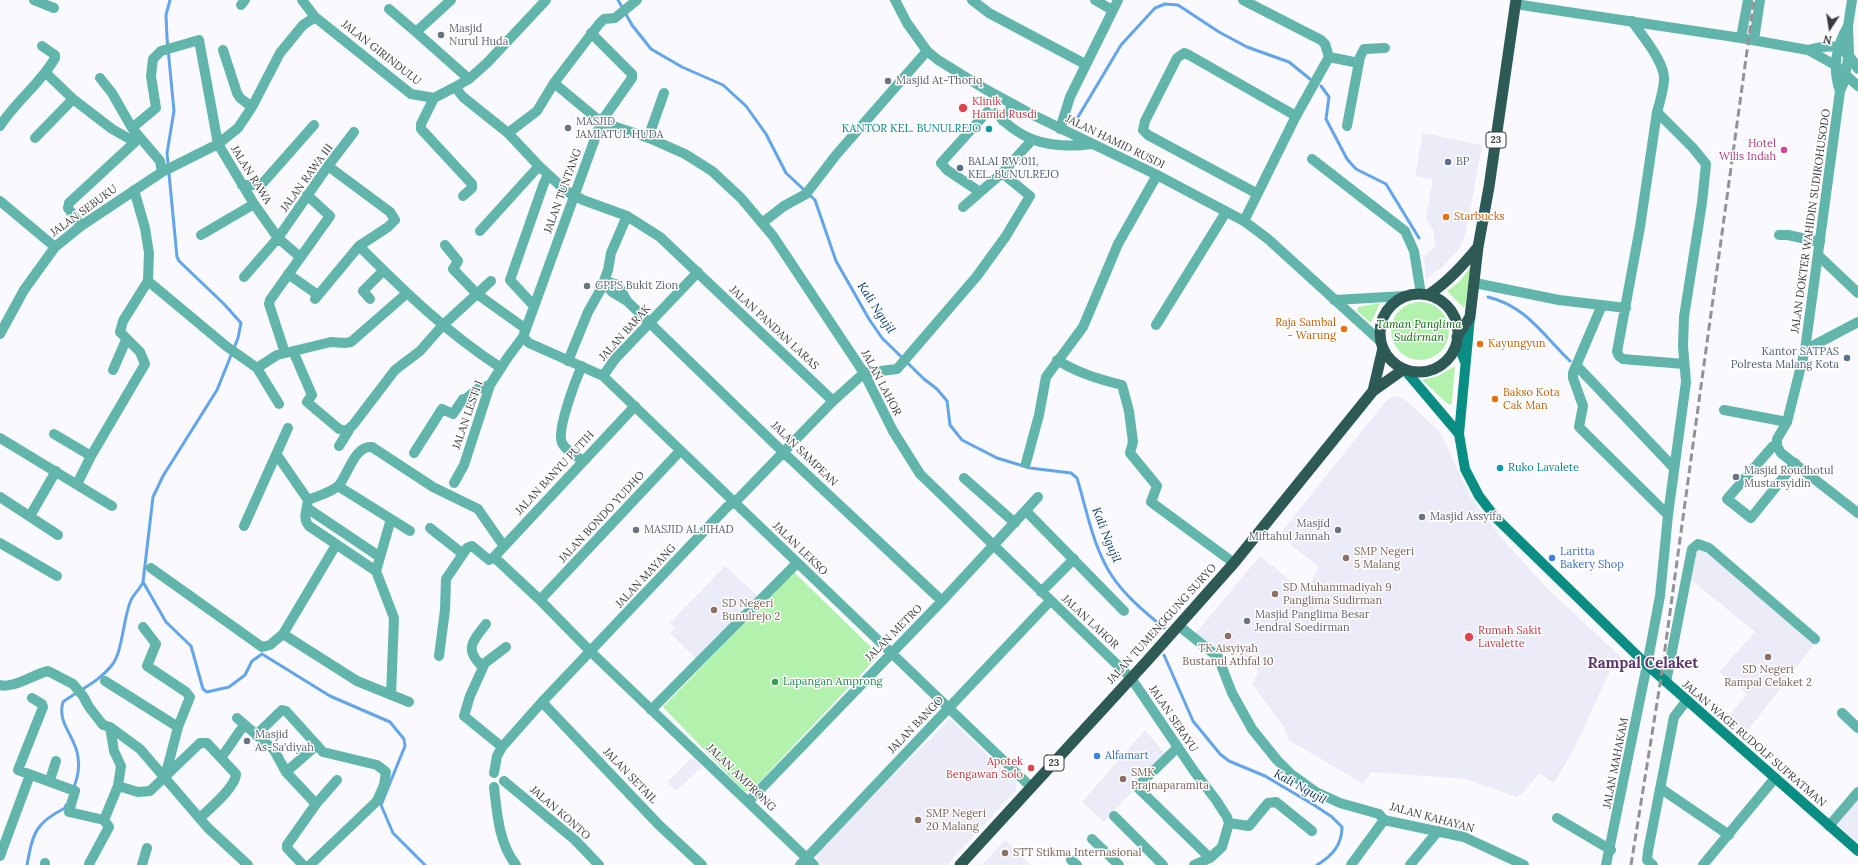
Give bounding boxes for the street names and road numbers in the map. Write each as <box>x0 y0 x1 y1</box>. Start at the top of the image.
street label: JALAN GIRINDULU <box>339 18 423 88</box>
street label: JALAN DOKTER WAHIDIN SUDIROHUSODO <box>1789 108 1833 334</box>
street label: JALAN HAMID RUSDI <box>1063 112 1167 172</box>
road number: 23 <box>1486 132 1506 148</box>
street label: JALAN RAWA III <box>278 142 336 214</box>
street label: JALAN RAWA <box>228 143 274 207</box>
street label: JALAN TUNTANG <box>542 147 584 235</box>
street label: JALAN SEBUKU <box>48 182 120 240</box>
street label: JALAN PANDAN LARAS <box>727 283 821 373</box>
street label: JALAN BARAK <box>596 302 654 364</box>
street label: JALAN LAHOR <box>858 348 904 418</box>
street label: JALAN LESTI I <box>450 379 486 451</box>
street label: JALAN SAMPEAN <box>768 419 840 489</box>
street label: JALAN BANYU PUTIH <box>513 428 597 518</box>
street label: JALAN BONDO YUDHO <box>556 469 648 565</box>
street label: JALAN LEKSO <box>770 520 830 578</box>
street label: JALAN MAYANG <box>613 541 679 611</box>
street label: JALAN TUMENGGUNG SURYO <box>1104 561 1220 687</box>
street label: JALAN LAHOR <box>1059 592 1121 652</box>
street label: JALAN METRO <box>863 602 925 664</box>
street label: JALAN WAGE RUDOLF SUPRATMAN <box>1680 678 1828 810</box>
street label: JALAN SERAYU <box>1146 683 1200 755</box>
street label: JALAN BANGO <box>886 694 946 756</box>
street label: JALAN MAHAKAM <box>1601 716 1631 810</box>
street label: JALAN AMPRONG <box>704 742 778 814</box>
street label: JALAN SETAIL <box>600 745 660 807</box>
road number: 23 <box>1044 755 1064 771</box>
street label: JALAN KONTO <box>527 783 593 843</box>
street label: JALAN KAHAYAN <box>1388 800 1476 836</box>

